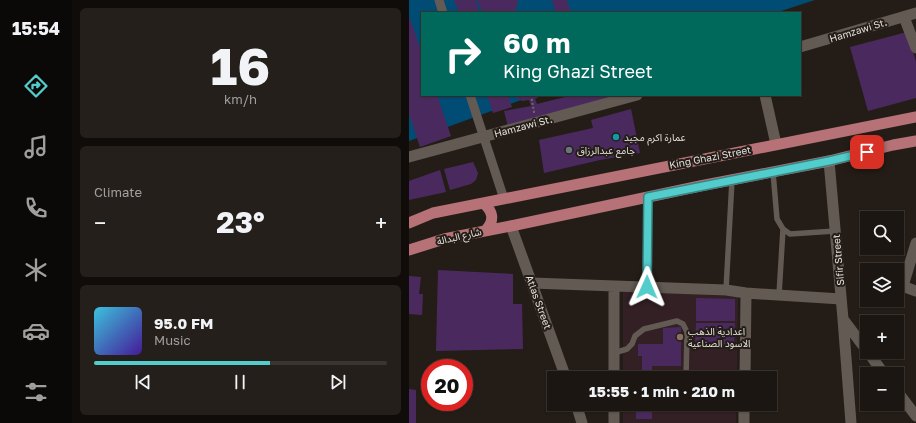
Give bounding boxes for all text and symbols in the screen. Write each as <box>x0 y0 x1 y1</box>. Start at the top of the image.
street label: Hamzawi St. <box>828 16 888 44</box>
text: 15:54 <box>12 17 60 39</box>
text: 60 m <box>503 26 570 59</box>
icon: right <box>437 28 489 80</box>
text: 16 <box>211 34 270 96</box>
text: King Ghazi Street <box>503 60 653 82</box>
icon: directions <box>22 72 50 100</box>
text: km/h <box>224 91 257 107</box>
street label: Hamzawi St. <box>493 113 553 139</box>
place label: عمارة اكرم مجيد <box>624 131 686 146</box>
marker: عمارة اكرم مجيد <box>611 132 621 142</box>
icon: music <box>22 133 50 161</box>
pin <box>850 135 884 169</box>
icon: arrive <box>856 141 878 163</box>
street label: King Ghazi Street <box>668 143 752 171</box>
place label: جامع عبدالرزاق <box>577 144 635 158</box>
marker: جامع عبدالرزاق <box>564 145 574 155</box>
text: Climate <box>94 184 142 200</box>
icon: phone <box>22 194 50 222</box>
text: 23° <box>216 204 265 240</box>
text: − <box>94 209 106 236</box>
text: + <box>375 209 387 236</box>
map controls <box>860 211 904 411</box>
button: search <box>860 211 904 255</box>
street label: شارع البدالة <box>435 225 483 249</box>
street label: Sifir Street <box>830 234 846 286</box>
icon: climate <box>22 256 50 284</box>
button: layers <box>860 263 904 307</box>
position arrow <box>626 266 668 308</box>
street label: Atlas Street <box>524 273 554 331</box>
text: 95.0 FM <box>154 314 213 332</box>
button: + <box>860 315 904 359</box>
icon: car <box>22 317 50 345</box>
place label: اعدادية الذهب الاسود الصناعية <box>688 325 750 350</box>
text: Music <box>154 332 191 348</box>
marker: اعدادية الذهب الاسود الصناعية <box>675 332 685 342</box>
speed limit sign: 20 <box>421 359 473 411</box>
button: − <box>860 367 904 411</box>
icon: previous <box>132 371 154 393</box>
icon: pause <box>229 371 251 393</box>
icon: next <box>327 371 349 393</box>
icon: filters <box>22 378 50 406</box>
text: 15:55 · 1 min · 210 m <box>589 382 735 400</box>

